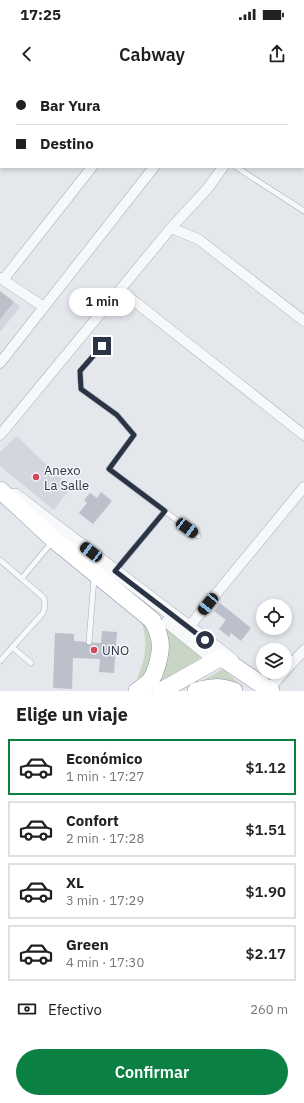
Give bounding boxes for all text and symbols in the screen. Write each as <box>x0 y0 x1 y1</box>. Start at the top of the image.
text: 17:25 <box>20 5 61 24</box>
icon: back <box>16 43 38 65</box>
text: Cabway <box>119 43 185 66</box>
icon: share <box>266 43 288 65</box>
text: Bar Yura <box>40 96 101 115</box>
text: Destino <box>40 134 94 153</box>
callout: 1 min <box>69 288 135 316</box>
text: 1 min <box>85 293 119 310</box>
route end <box>93 337 111 355</box>
place label: Anexo La Salle <box>44 462 89 494</box>
marker: Anexo La Salle <box>31 472 41 482</box>
car <box>174 516 200 540</box>
car <box>78 540 104 564</box>
car <box>196 591 220 617</box>
map controls <box>256 599 292 679</box>
button: locate <box>256 599 292 635</box>
route start <box>196 631 214 649</box>
place label: UNO <box>102 642 129 659</box>
button: layers <box>256 643 292 679</box>
marker: UNO <box>89 645 99 655</box>
text: Elige un viaje <box>16 703 128 726</box>
icon: car <box>18 749 54 785</box>
text: Económico <box>66 749 142 768</box>
text: $1.12 <box>246 758 286 777</box>
text: 1 min · 17:27 <box>66 768 144 785</box>
icon: car <box>18 811 54 847</box>
text: Confort <box>66 811 119 830</box>
text: $1.51 <box>246 820 286 839</box>
text: 2 min · 17:28 <box>66 830 144 847</box>
icon: car <box>18 873 54 909</box>
text: XL <box>66 873 84 892</box>
text: $1.90 <box>246 882 286 901</box>
text: 3 min · 17:29 <box>66 892 144 909</box>
icon: car <box>18 935 54 971</box>
text: Green <box>66 935 109 954</box>
text: $2.17 <box>246 944 286 963</box>
text: 4 min · 17:30 <box>66 954 144 971</box>
icon: cash <box>16 998 38 1020</box>
text: Efectivo <box>48 1000 102 1019</box>
text: 260 m <box>250 1001 288 1018</box>
button: Confirmar <box>16 1049 288 1095</box>

